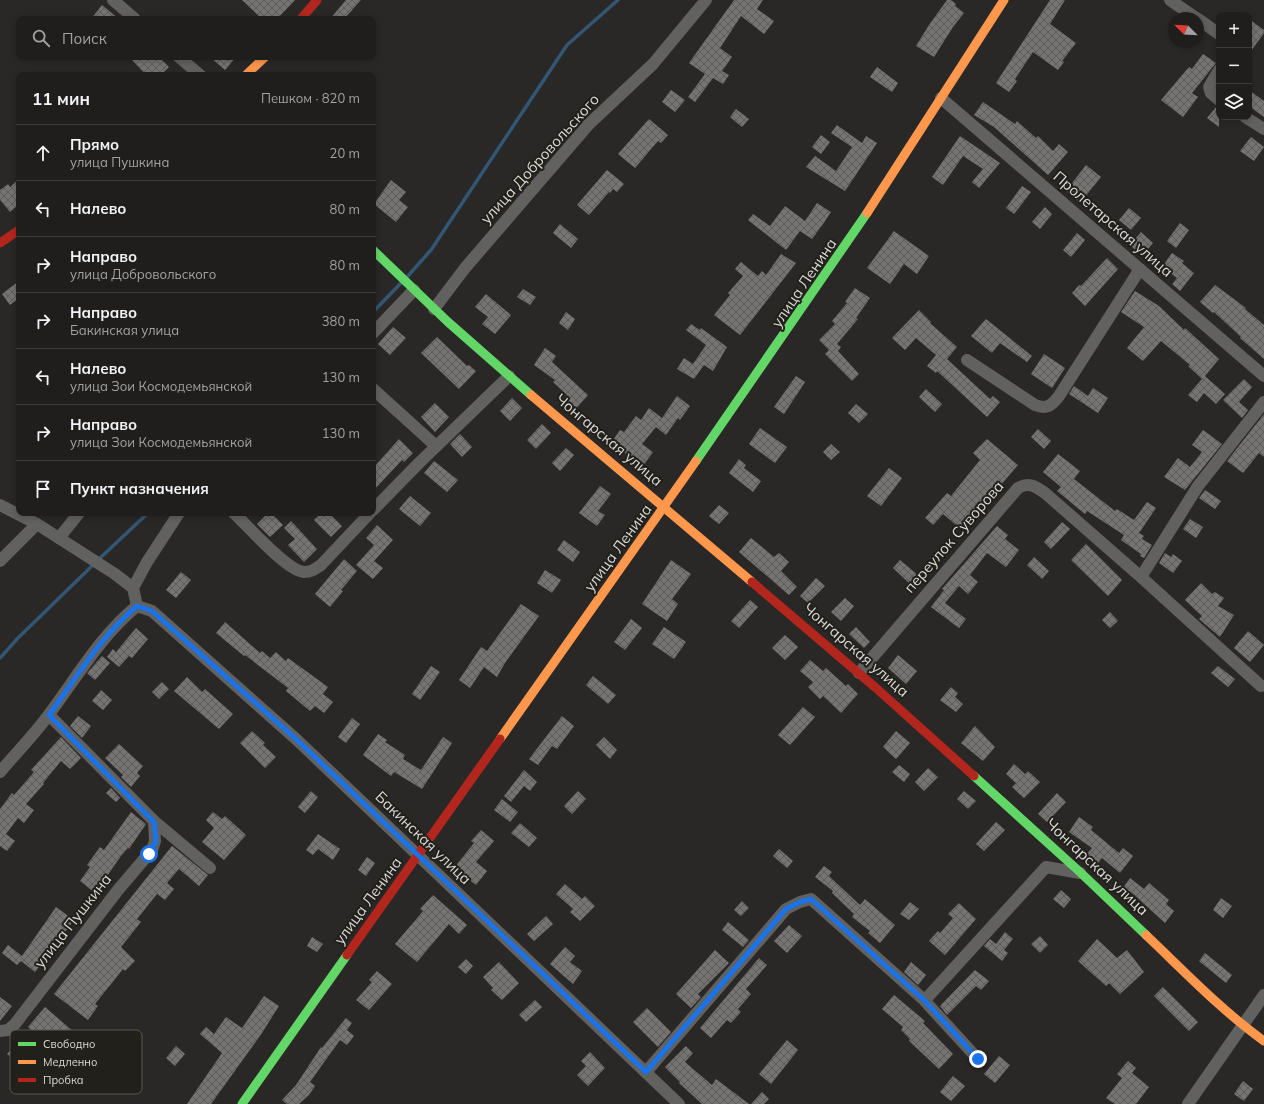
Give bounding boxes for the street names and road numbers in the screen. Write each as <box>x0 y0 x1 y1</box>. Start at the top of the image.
street label: улица Добровольского <box>476 90 603 228</box>
street label: Пролетарская улица <box>1050 167 1177 281</box>
street label: улица Ленина <box>767 235 840 331</box>
street label: Чонгарская улица <box>552 389 667 490</box>
street label: переулок Суворова <box>900 477 1007 597</box>
street label: улица Ленина <box>580 500 656 595</box>
street label: Чонгарская улица <box>800 599 913 701</box>
street label: Бакинская улица <box>371 787 475 888</box>
street label: Чонгарская улица <box>1042 814 1153 919</box>
street label: улица Ленина <box>330 853 406 948</box>
street label: улица Пушкина <box>30 870 115 972</box>

